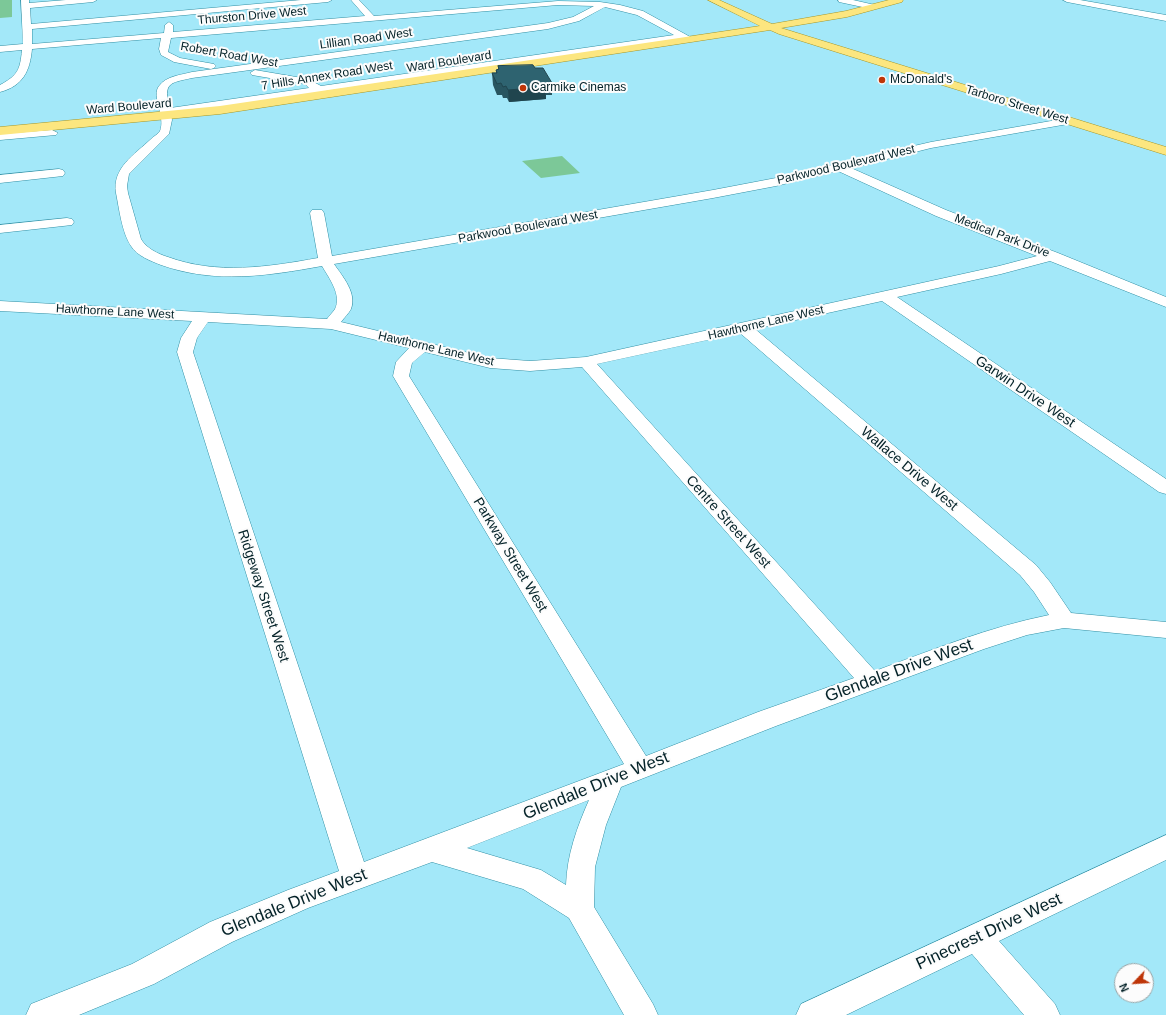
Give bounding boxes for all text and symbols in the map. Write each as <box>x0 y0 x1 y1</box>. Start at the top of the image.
street label: Thurston Drive West <box>197 4 307 28</box>
street label: Lillian Road West <box>319 25 413 53</box>
street label: Robert Road West <box>179 39 279 71</box>
street label: Ward Boulevard <box>406 48 492 76</box>
street label: 7 Hills Annex Road West <box>260 59 394 93</box>
place label: McDonald's <box>890 73 952 87</box>
marker: McDonald's <box>877 75 887 85</box>
place label: Carmike Cinemas <box>531 81 626 95</box>
marker: Carmike Cinemas <box>518 83 528 93</box>
street label: Tarboro Street West <box>964 83 1070 127</box>
street label: Ward Boulevard <box>86 96 172 118</box>
street label: Parkwood Boulevard West <box>776 142 916 188</box>
street label: Parkwood Boulevard West <box>457 208 599 246</box>
street label: Medical Park Drive <box>952 211 1052 261</box>
street label: Hawthorne Lane West <box>55 302 175 322</box>
street label: Hawthorne Lane West <box>707 303 825 343</box>
street label: Hawthorne Lane West <box>377 329 495 369</box>
street label: Garwin Drive West <box>972 352 1078 432</box>
street label: Wallace Drive West <box>857 424 961 514</box>
street label: Centre Street West <box>682 472 774 572</box>
street label: Parkway Street West <box>469 495 551 615</box>
street label: Ridgeway Street West <box>234 528 292 664</box>
street label: Glendale Drive West <box>822 635 976 707</box>
street label: Glendale Drive West <box>520 747 672 825</box>
street label: Glendale Drive West <box>218 864 370 942</box>
street label: Pinecrest Drive West <box>913 889 1065 975</box>
north arrow <box>1114 963 1154 1003</box>
text: N <box>1117 982 1131 994</box>

